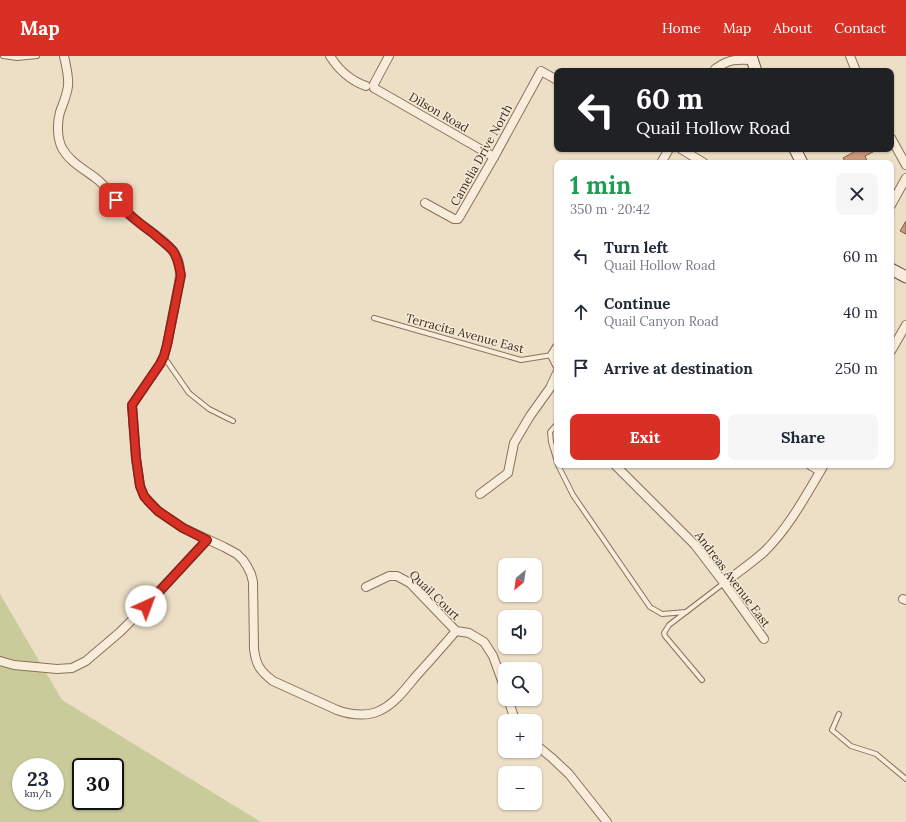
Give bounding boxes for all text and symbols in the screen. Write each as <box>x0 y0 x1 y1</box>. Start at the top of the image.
text: Map <box>20 16 60 40</box>
text: Home <box>662 19 701 37</box>
text: Map <box>723 19 751 37</box>
text: About <box>773 19 812 37</box>
text: Contact <box>834 19 886 37</box>
text: 60 m <box>636 81 703 117</box>
icon: left <box>570 84 622 136</box>
street label: Dilson Road <box>406 89 472 135</box>
street label: Camelia Drive North <box>447 101 515 209</box>
text: Quail Hollow Road <box>636 116 790 139</box>
text: 1 min <box>570 170 631 201</box>
button: close <box>836 173 878 215</box>
pin <box>99 183 133 217</box>
icon: arrive <box>105 189 127 211</box>
text: 350 m · 20:42 <box>570 201 650 218</box>
text: Turn left <box>604 238 668 257</box>
icon: left <box>570 245 592 267</box>
text: 60 m <box>843 247 878 266</box>
text: Quail Hollow Road <box>604 257 715 274</box>
text: Continue <box>604 294 670 313</box>
icon: ahead <box>570 301 592 323</box>
text: 40 m <box>843 303 878 322</box>
street label: Terracita Avenue East <box>404 310 526 356</box>
text: Quail Canyon Road <box>604 313 719 330</box>
icon: arrive <box>570 357 592 379</box>
text: Arrive at destination <box>604 359 753 378</box>
text: 250 m <box>835 359 878 378</box>
button: Exit <box>570 414 720 460</box>
button: Share <box>728 414 878 460</box>
street label: Andreas Avenue East <box>691 527 774 630</box>
north arrow <box>498 558 542 602</box>
map controls <box>498 558 542 810</box>
street label: Quail Court <box>406 567 464 623</box>
position arrow <box>125 585 167 627</box>
button: sound <box>498 610 542 654</box>
button: search <box>498 662 542 706</box>
button: + <box>498 714 542 758</box>
speed limit sign: 30 <box>72 758 124 810</box>
text: 23 <box>27 766 49 791</box>
button: − <box>498 766 542 810</box>
text: km/h <box>24 787 52 800</box>

